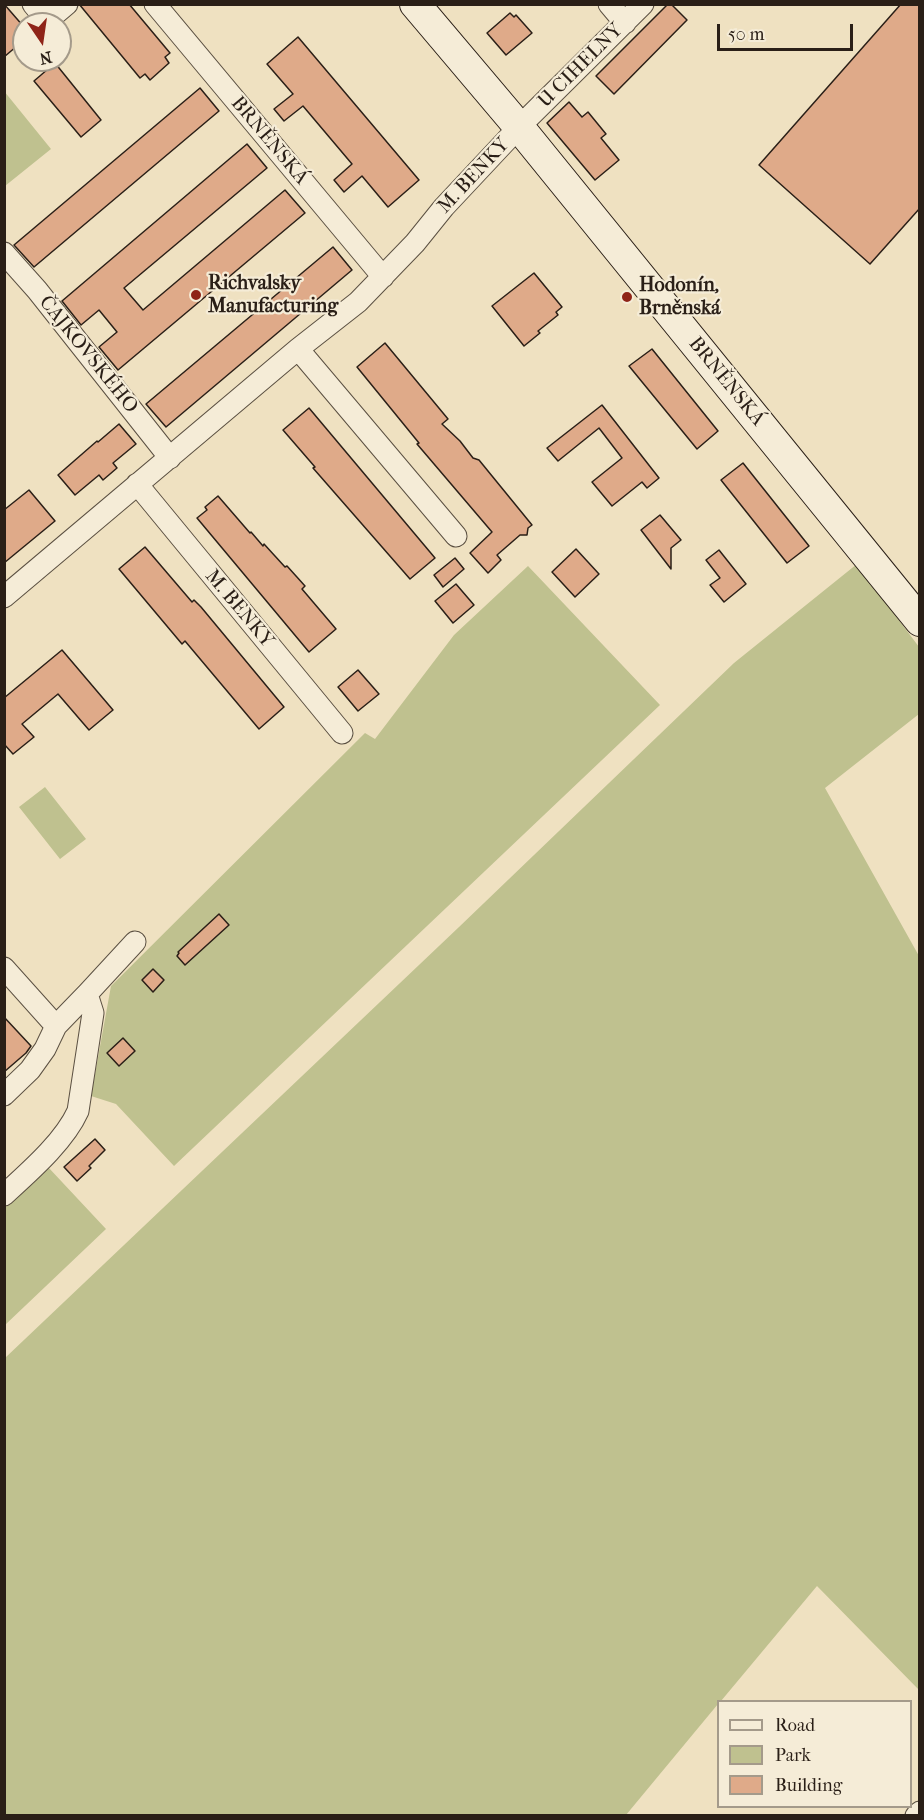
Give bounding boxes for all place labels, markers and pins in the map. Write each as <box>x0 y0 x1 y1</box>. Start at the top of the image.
place label: Richvalsky Manufacturing <box>208 272 338 319</box>
place label: Hodonín, Brněnská <box>639 274 720 321</box>
marker: Richvalsky Manufacturing <box>189 288 203 302</box>
marker: Hodonín, Brněnská <box>620 290 634 304</box>

